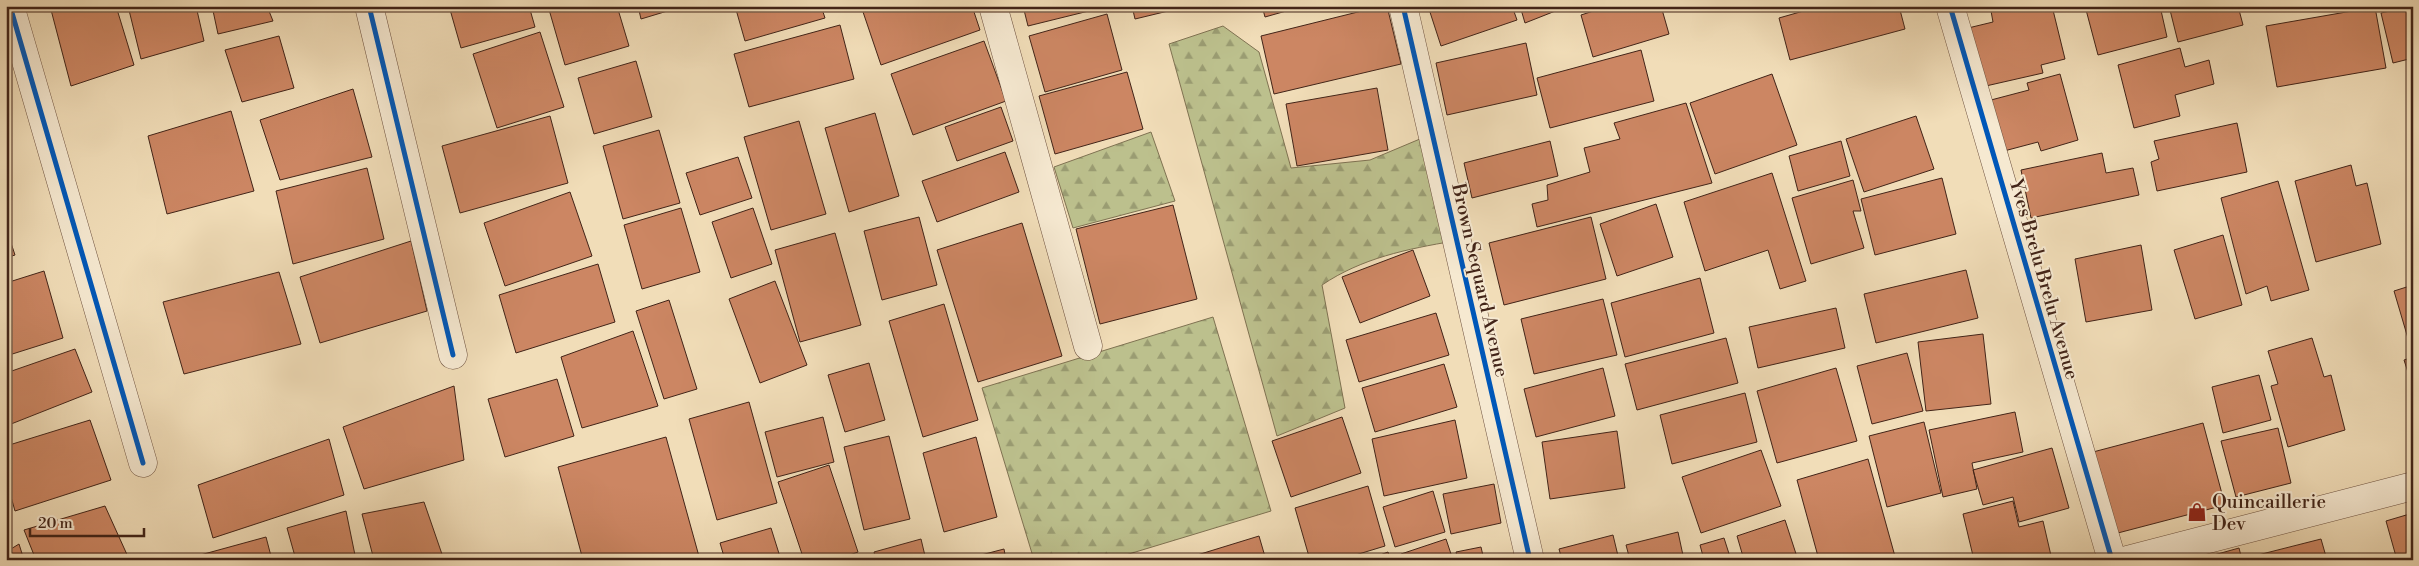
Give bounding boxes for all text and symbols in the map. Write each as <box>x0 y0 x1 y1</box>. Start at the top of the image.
street label: Yves Brelu Brelu Avenue <box>2004 175 2084 382</box>
street label: Brown Sequard Avenue <box>1446 180 1514 379</box>
place label: Quincaillerie Dev <box>2212 490 2326 536</box>
shop icon: Quincaillerie Dev <box>2186 501 2208 523</box>
scale bar <box>30 506 144 538</box>
text: 20 m <box>38 514 73 533</box>

